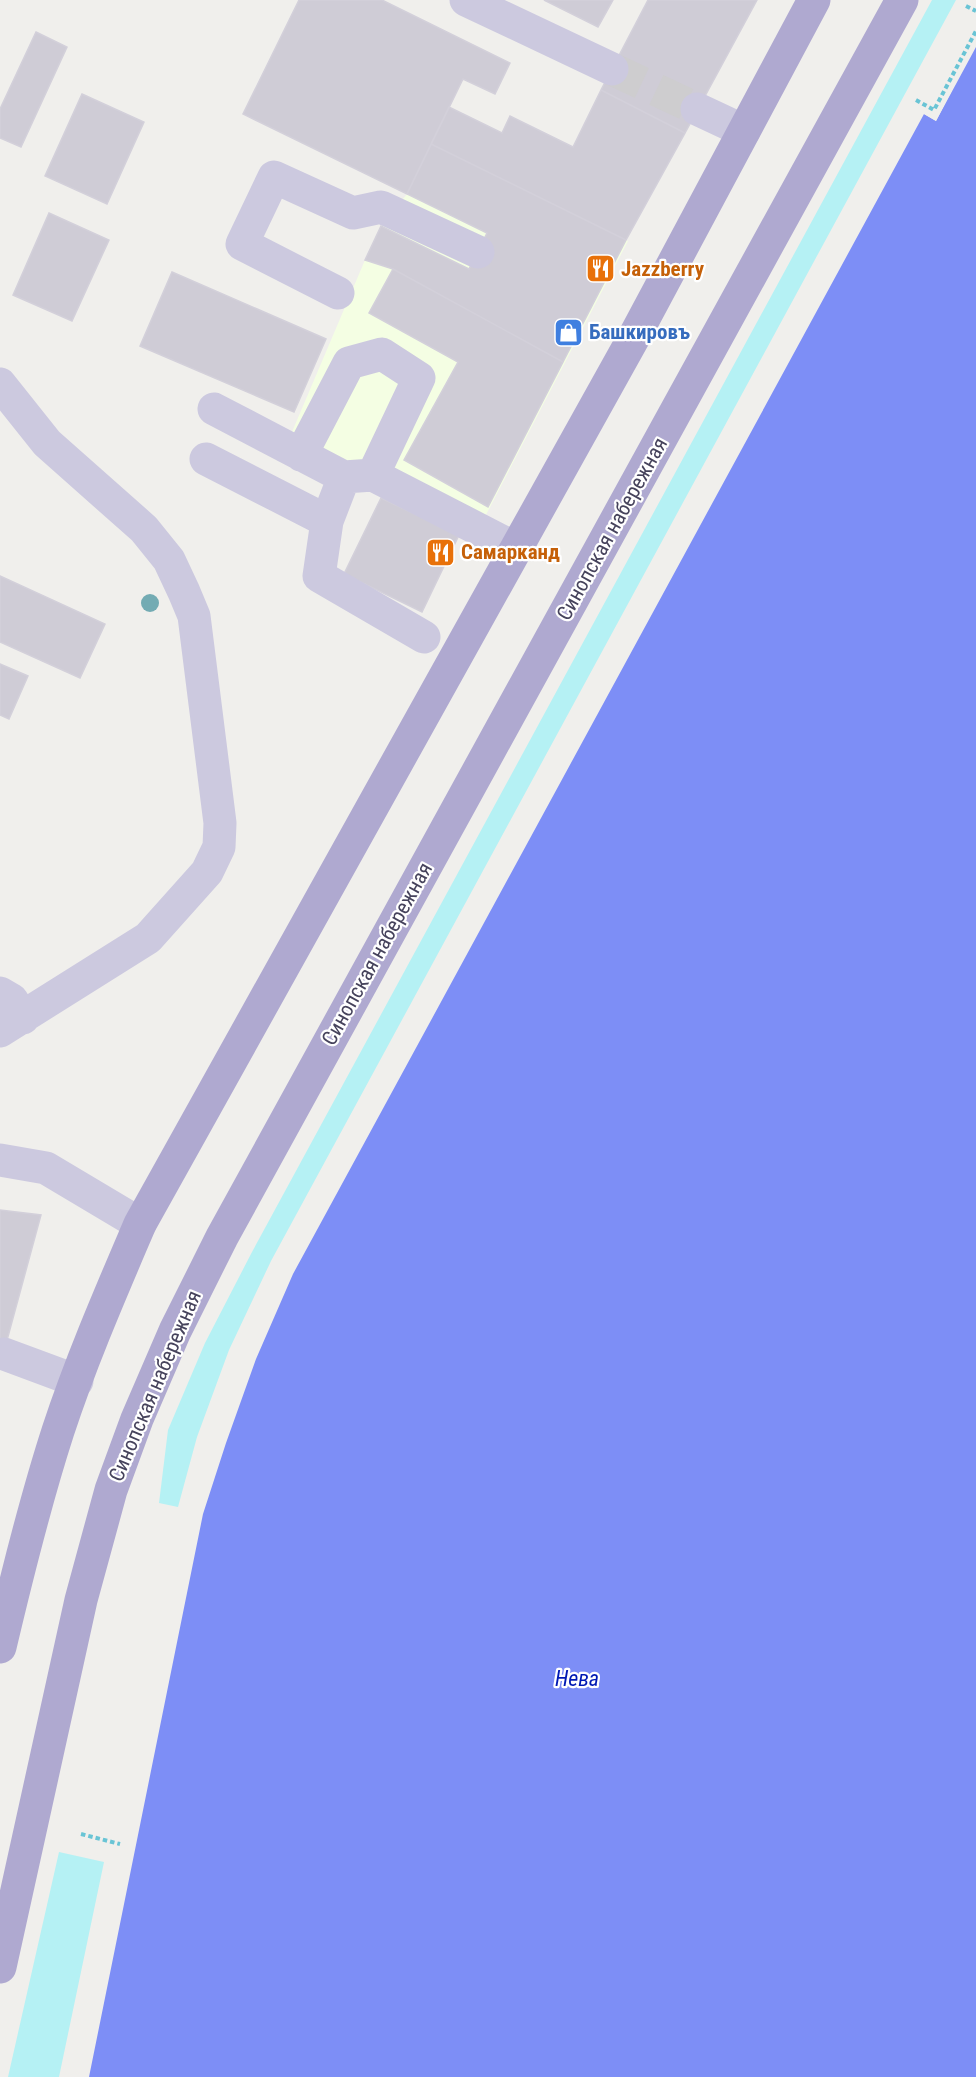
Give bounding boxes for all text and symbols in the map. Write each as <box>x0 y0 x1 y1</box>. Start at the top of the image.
restaurant icon: Jazzberry <box>584 253 616 285</box>
place label: Jazzberry <box>621 257 705 281</box>
shop icon: Башкировъ <box>552 316 584 348</box>
place label: Башкировъ <box>589 320 690 344</box>
street label: Синопская набережная <box>552 433 672 625</box>
restaurant icon: Самарканд <box>424 536 456 568</box>
place label: Самарканд <box>461 540 560 564</box>
street label: Синопская набережная <box>317 858 437 1050</box>
street label: Синопская набережная <box>104 1287 206 1485</box>
water label: Нева <box>555 1666 599 1691</box>

